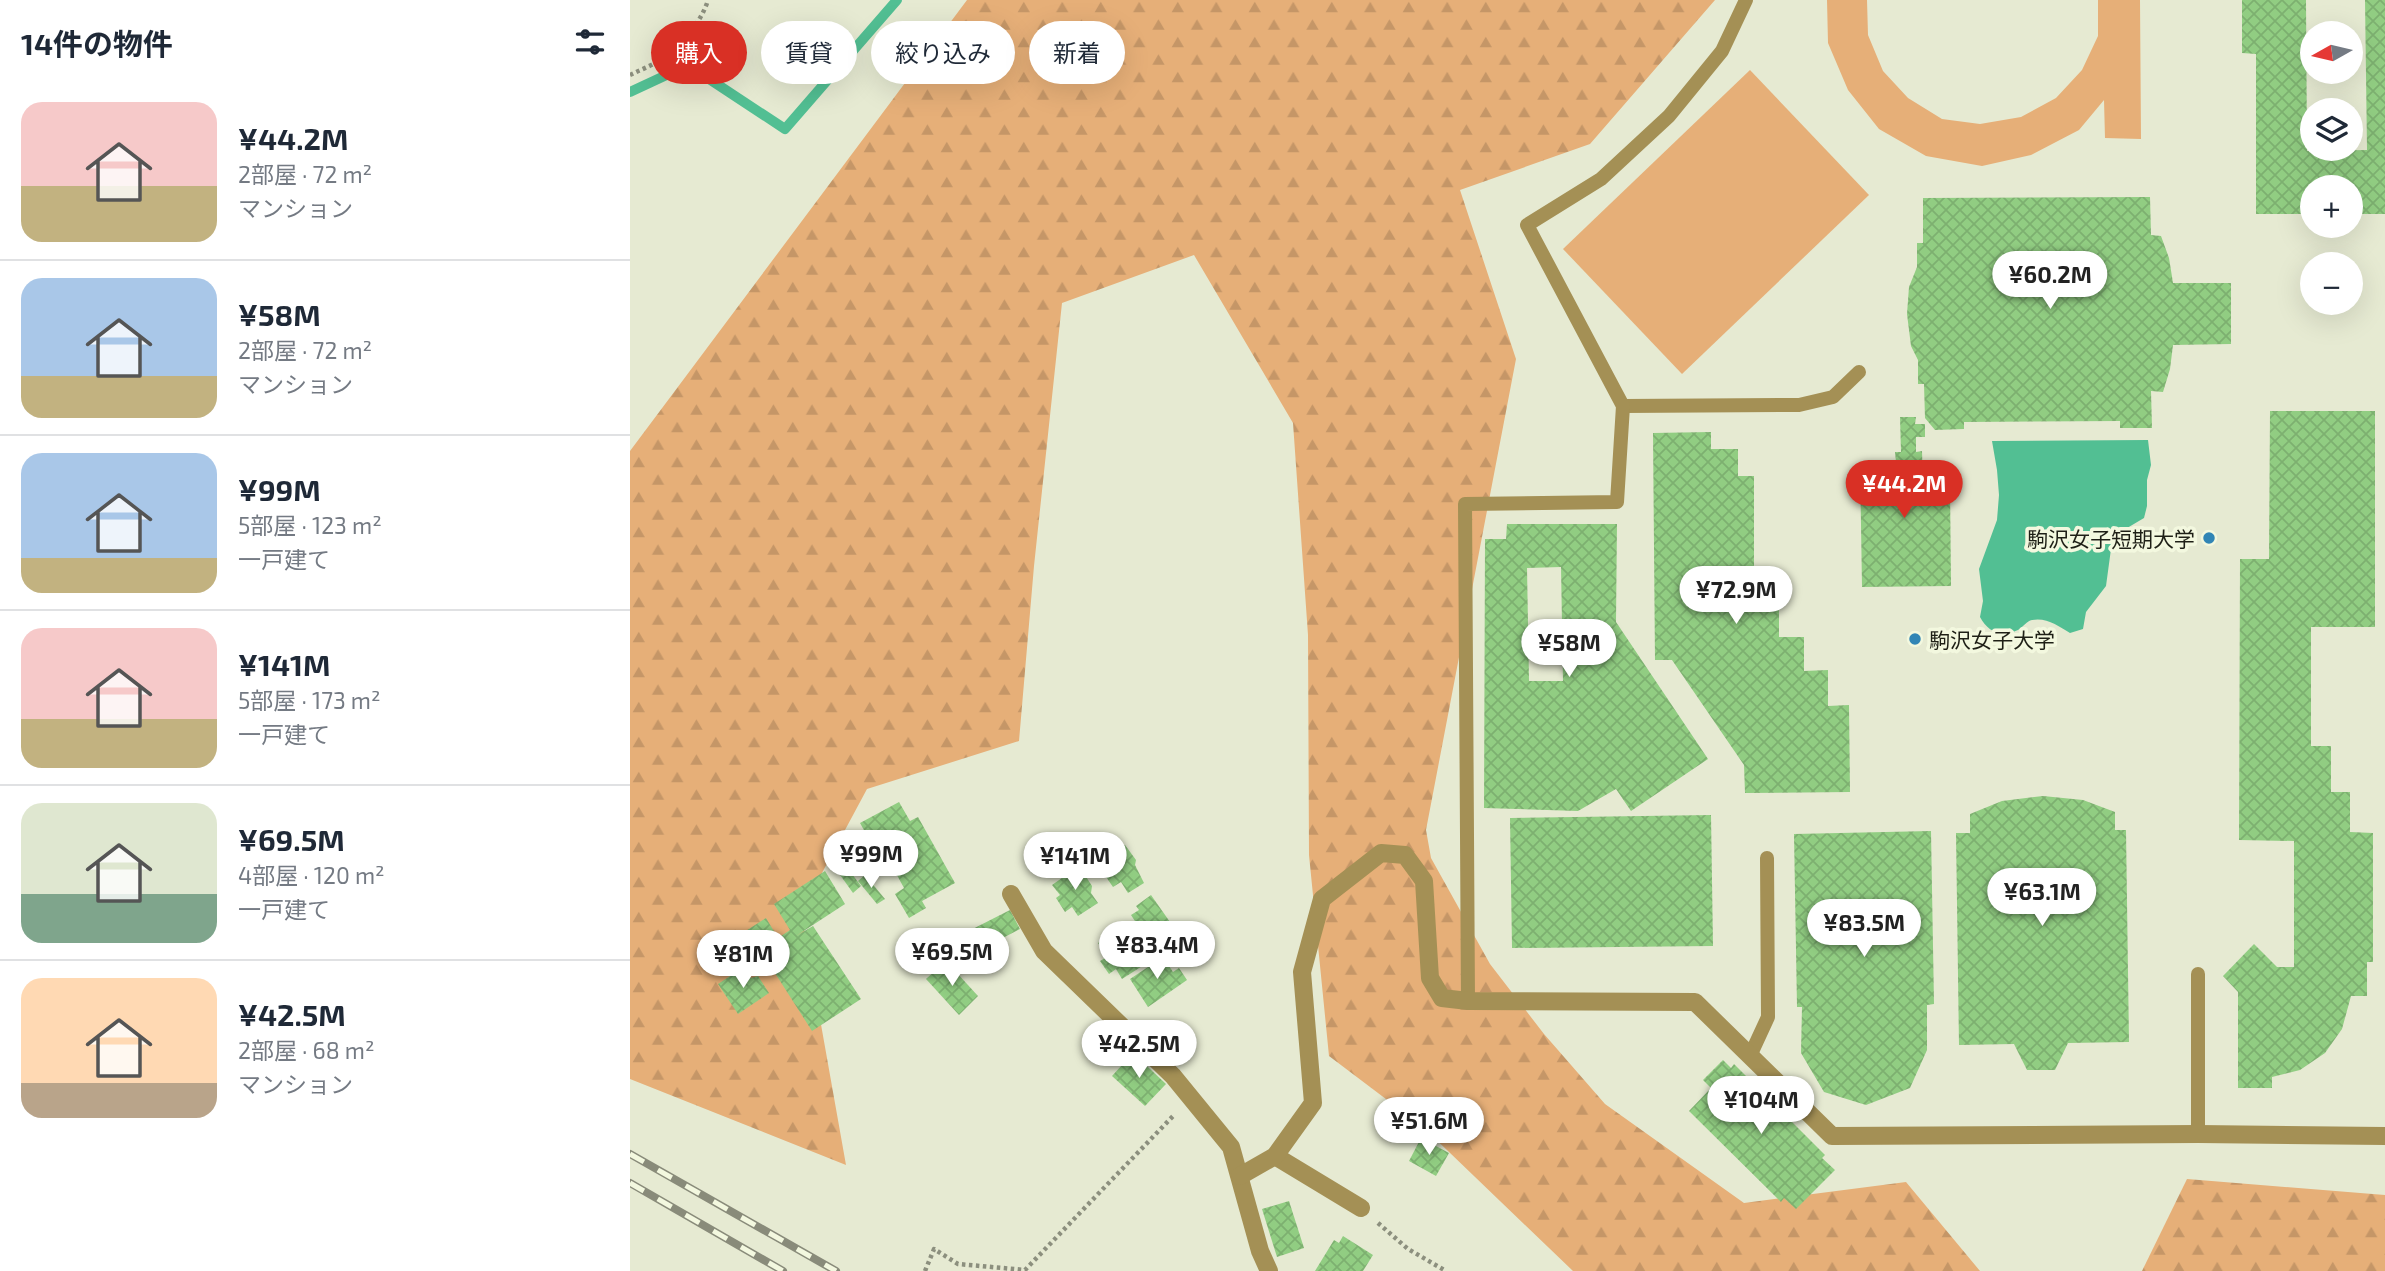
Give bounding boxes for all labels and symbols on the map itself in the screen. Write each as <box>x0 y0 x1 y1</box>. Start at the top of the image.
north arrow <box>2300 21 2362 84</box>
pin: ¥60.2M <box>1993 252 2107 311</box>
pin: ¥44.2M <box>1847 461 1961 520</box>
place label: 駒沢女子短期大学 <box>2027 526 2195 551</box>
marker: 駒沢女子短期大学 <box>2201 530 2217 546</box>
pin: ¥72.9M <box>1679 566 1793 626</box>
pin: ¥58M <box>1528 620 1610 679</box>
place label: 駒沢女子大学 <box>1929 627 2055 652</box>
marker: 駒沢女子大学 <box>1907 631 1923 647</box>
pin: ¥99M <box>830 830 912 890</box>
pin: ¥141M <box>1026 832 1124 892</box>
pin: ¥63.1M <box>1985 869 2099 928</box>
pin: ¥83.5M <box>1807 900 1921 959</box>
pin: ¥83.4M <box>1100 922 1214 981</box>
pin: ¥69.5M <box>895 928 1009 988</box>
pin: ¥81M <box>702 930 784 990</box>
pin: ¥42.5M <box>1082 1020 1196 1080</box>
pin: ¥104M <box>1712 1076 1810 1136</box>
pin: ¥51.6M <box>1372 1098 1486 1157</box>

